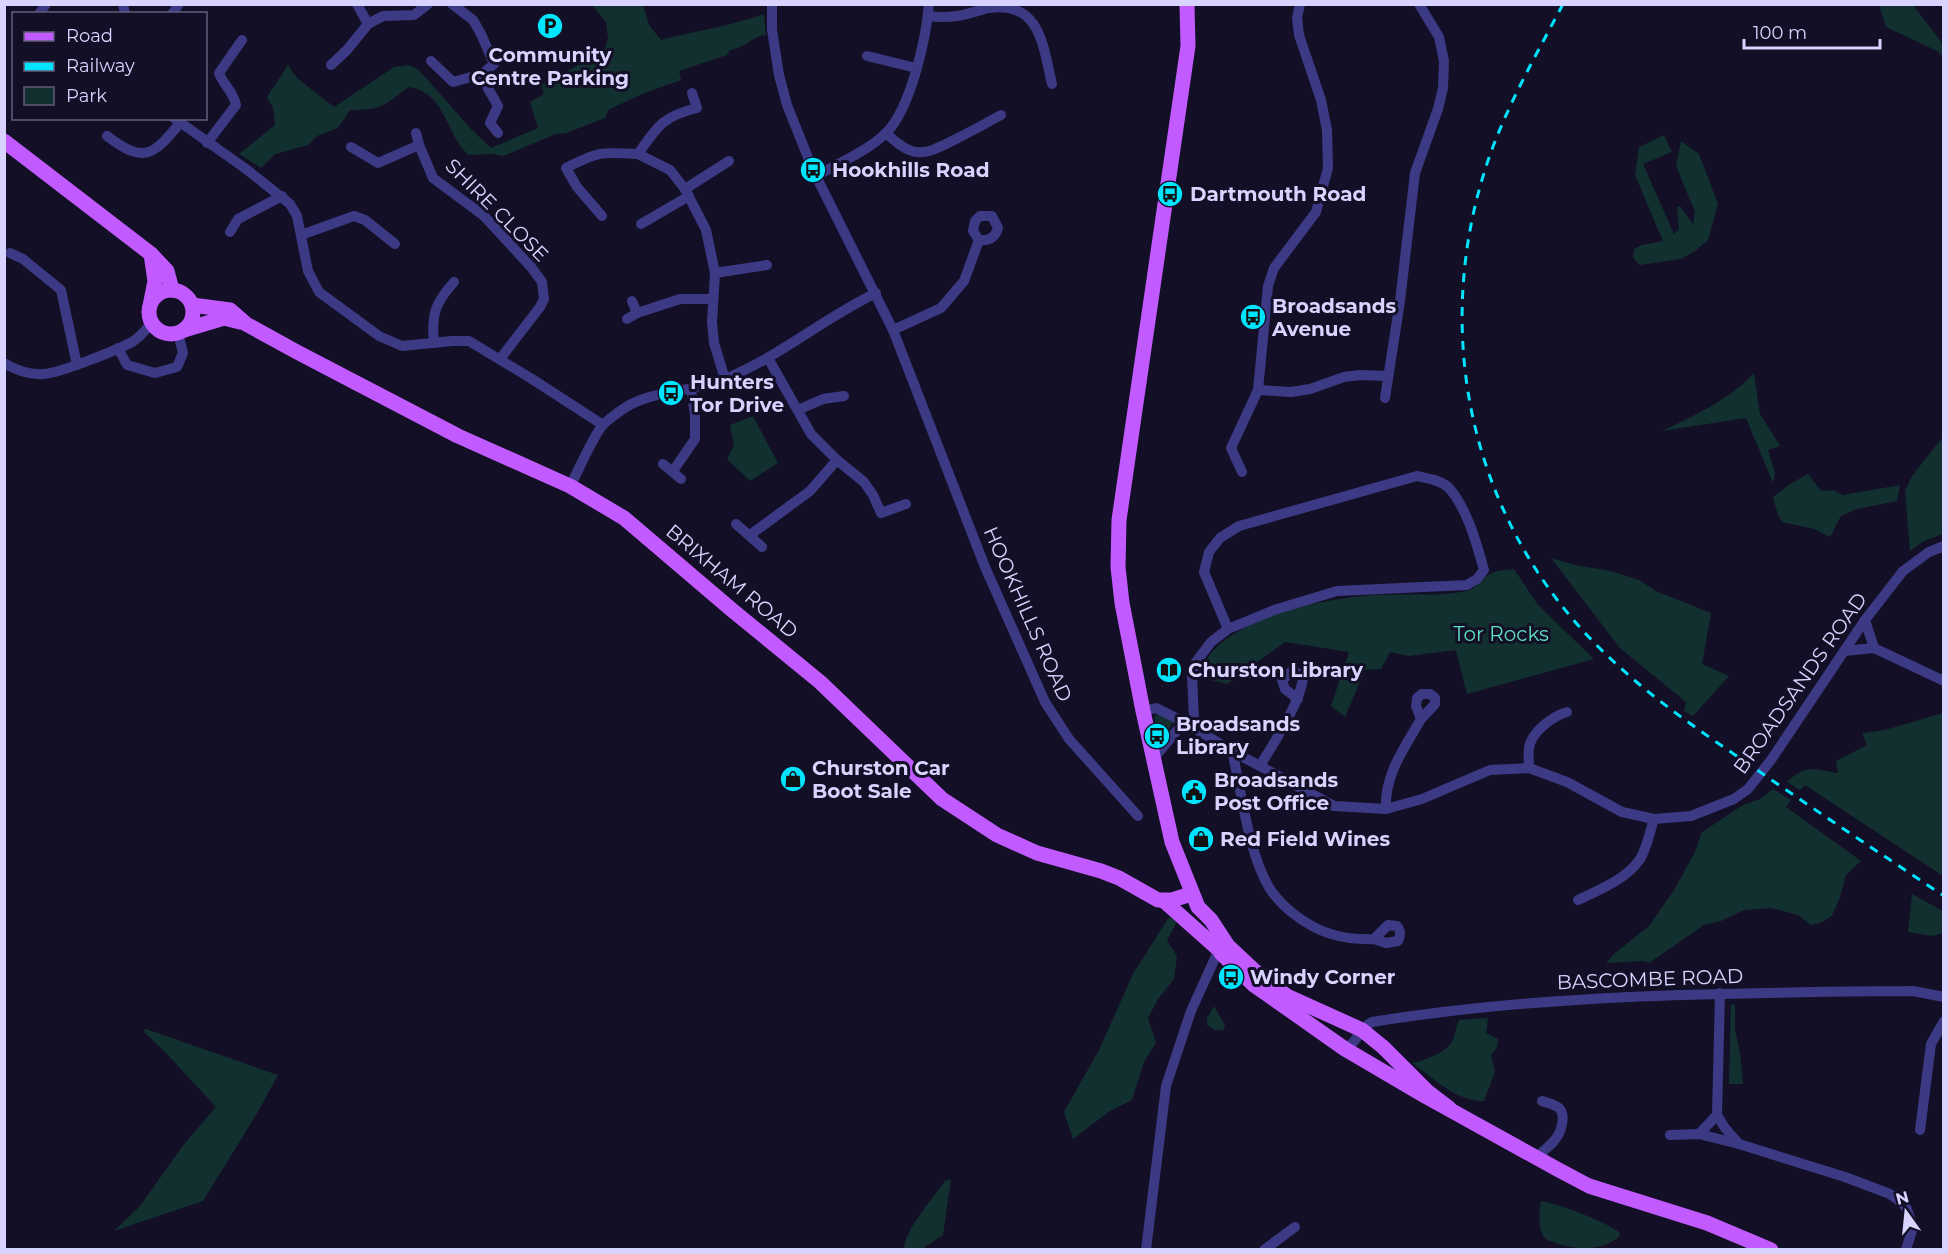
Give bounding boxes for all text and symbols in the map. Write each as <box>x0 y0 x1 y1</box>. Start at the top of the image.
parking icon: Community Centre Parking <box>535 11 565 41</box>
legend <box>12 12 207 120</box>
scale bar <box>1744 12 1880 50</box>
text: 100 m <box>1753 22 1807 44</box>
text: Road <box>66 25 113 47</box>
place label: Community Centre Parking <box>471 43 629 90</box>
text: Railway <box>66 55 135 77</box>
text: Park <box>66 85 107 107</box>
street label: SHIRE CLOSE <box>440 153 554 267</box>
bus stop icon: Hookhills Road <box>798 155 828 185</box>
place label: Hookhills Road <box>832 158 990 182</box>
bus stop icon: Dartmouth Road <box>1155 179 1185 209</box>
place label: Dartmouth Road <box>1190 182 1366 206</box>
place label: Broadsands Avenue <box>1271 294 1397 341</box>
bus stop icon: Broadsands Avenue <box>1238 302 1268 332</box>
place label: Hunters Tor Drive <box>690 370 784 417</box>
bus stop icon: Hunters Tor Drive <box>656 378 686 408</box>
street label: BRIXHAM ROAD <box>661 519 803 643</box>
street label: HOOKHILLS ROAD <box>979 523 1077 705</box>
street label: BROADSANDS ROAD <box>1728 588 1872 778</box>
park label: Tor Rocks <box>1453 622 1549 646</box>
library icon: Churston Library <box>1154 655 1184 685</box>
place label: Churston Library <box>1188 658 1364 682</box>
place label: Broadsands Library <box>1176 712 1301 759</box>
bus stop icon: Broadsands Library <box>1142 721 1172 751</box>
place label: Churston Car Boot Sale <box>812 756 950 803</box>
shop icon: Churston Car Boot Sale <box>778 764 808 794</box>
place label: Broadsands Post Office <box>1214 768 1339 815</box>
public building icon: Broadsands Post Office <box>1179 777 1209 807</box>
shop icon: Red Field Wines <box>1186 824 1216 854</box>
place label: Red Field Wines <box>1220 827 1390 851</box>
bus stop icon: Windy Corner <box>1216 962 1246 992</box>
street label: BASCOMBE ROAD <box>1556 964 1744 994</box>
place label: Windy Corner <box>1250 965 1396 989</box>
north arrow <box>1876 1182 1936 1242</box>
text: N <box>1894 1187 1911 1209</box>

